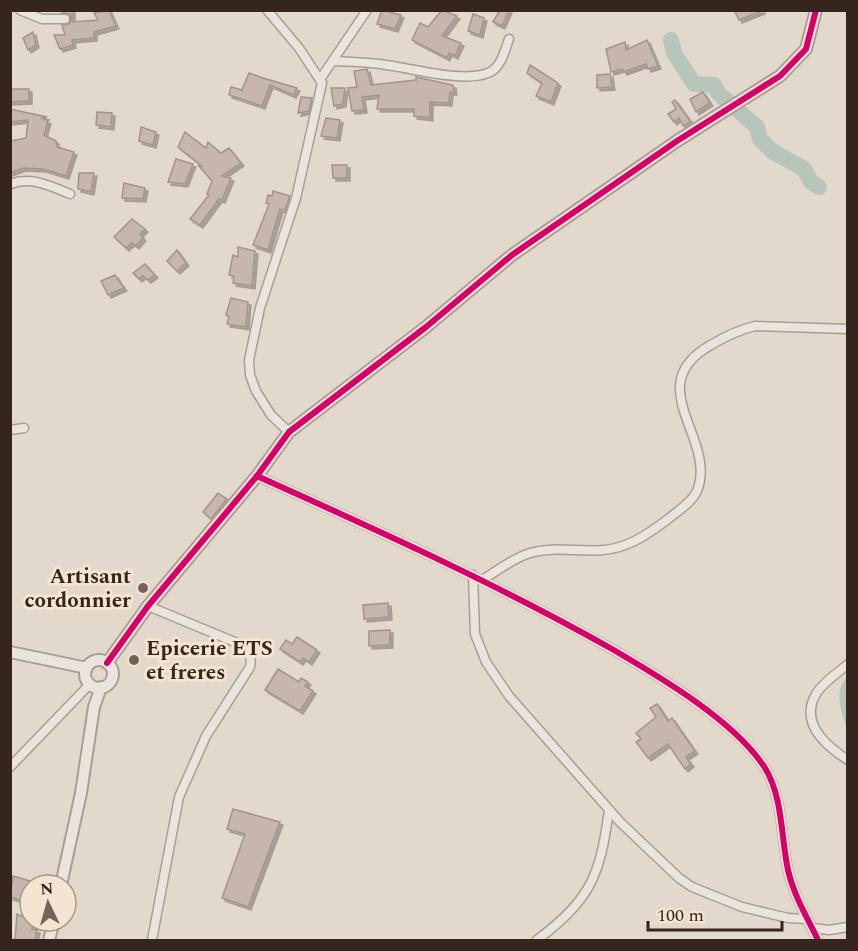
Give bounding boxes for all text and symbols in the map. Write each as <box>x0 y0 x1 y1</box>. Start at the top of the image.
place label: Artisant cordonnier <box>25 561 131 617</box>
marker: Artisant cordonnier <box>136 581 150 595</box>
place label: Epicerie ETS et freres <box>146 633 273 689</box>
marker: Epicerie ETS et freres <box>127 653 141 667</box>
north arrow <box>18 873 78 933</box>
text: N <box>39 877 54 902</box>
scale bar <box>648 894 782 932</box>
text: 100 m <box>657 902 704 929</box>

